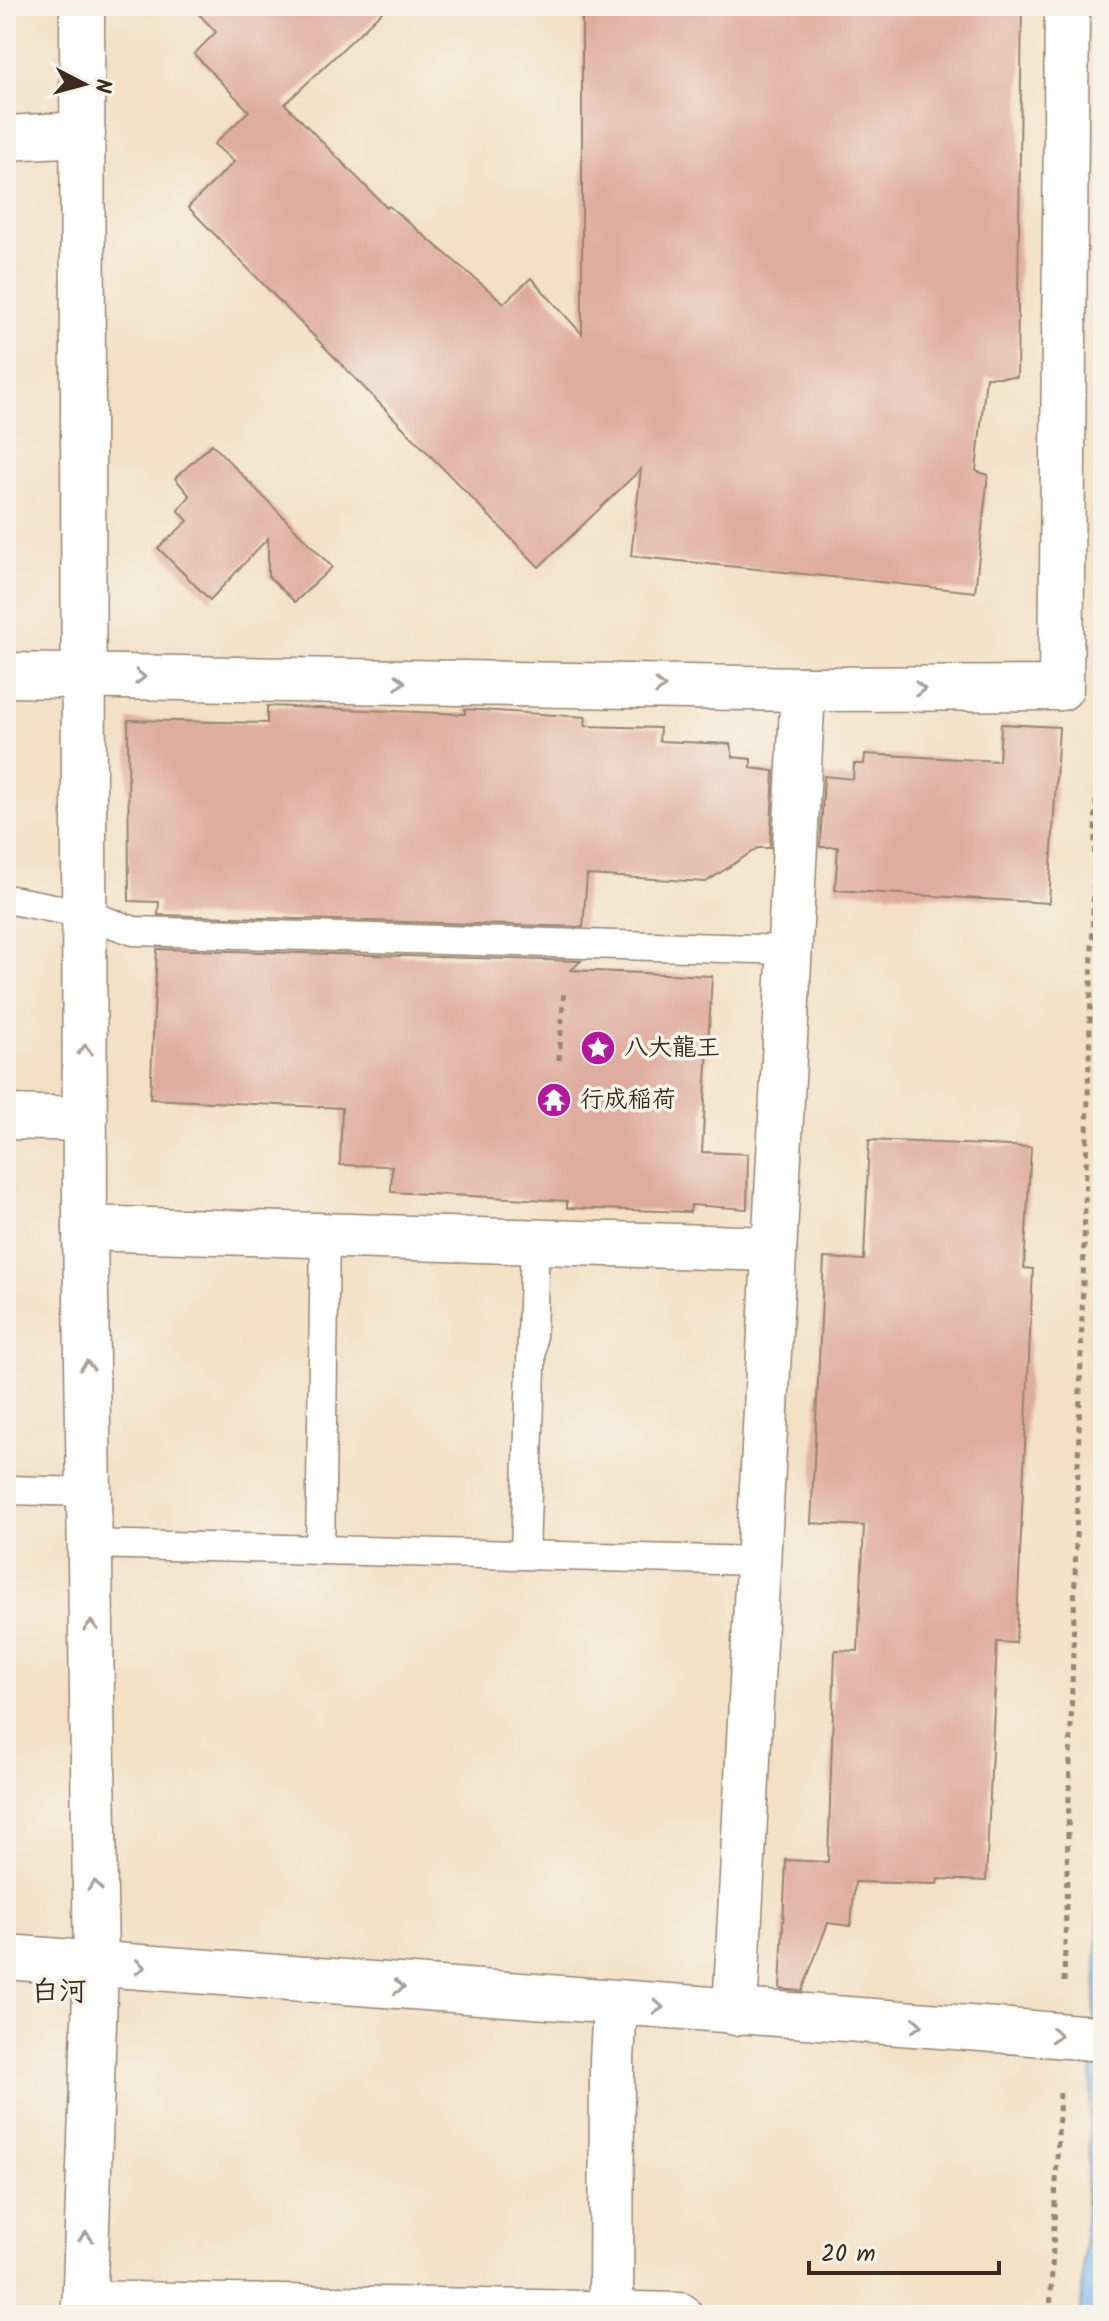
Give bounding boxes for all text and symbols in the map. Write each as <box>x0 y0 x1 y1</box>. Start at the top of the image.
north arrow <box>44 44 124 124</box>
text: N <box>83 77 120 95</box>
one-way arrow <box>134 668 147 686</box>
one-way arrow <box>394 673 407 691</box>
one-way arrow <box>654 678 667 696</box>
one-way arrow <box>914 680 927 698</box>
place icon: 八大龍王 <box>579 1029 617 1067</box>
place label: 八大龍王 <box>624 1029 720 1068</box>
one-way arrow <box>76 1043 94 1056</box>
temple icon: 行成稲荷 <box>535 1081 573 1119</box>
place label: 行成稲荷 <box>580 1081 676 1120</box>
one-way arrow <box>78 1359 96 1372</box>
one-way arrow <box>82 1619 100 1632</box>
one-way arrow <box>86 1879 103 1892</box>
one-way arrow <box>134 1958 147 1975</box>
district label: 白河 <box>31 1970 87 2015</box>
one-way arrow <box>393 1978 406 1995</box>
one-way arrow <box>652 1998 665 2015</box>
one-way arrow <box>911 2016 924 2033</box>
one-way arrow <box>1050 2026 1063 2043</box>
scale bar <box>809 2225 999 2275</box>
one-way arrow <box>78 2230 95 2243</box>
text: 20 m <box>821 2235 876 2274</box>

